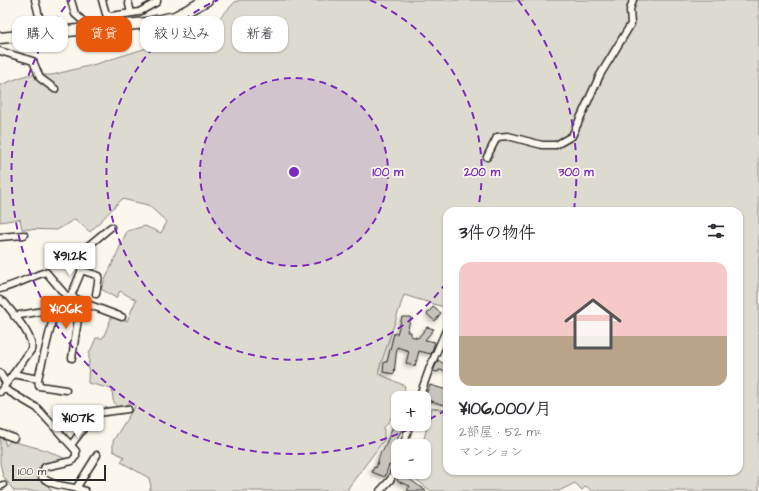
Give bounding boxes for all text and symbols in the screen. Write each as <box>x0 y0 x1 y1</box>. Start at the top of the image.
chip: 購入 <box>12 16 68 52</box>
chip: 賃貸 <box>76 16 132 52</box>
chip: 絞り込み <box>140 16 224 52</box>
chip: 新着 <box>232 16 288 52</box>
text: 100 m <box>373 164 404 181</box>
text: 200 m <box>463 164 501 181</box>
text: 300 m <box>557 164 594 181</box>
centre of rings <box>287 165 301 179</box>
icon: filters <box>705 220 727 242</box>
text: 3件の物件 <box>459 221 536 245</box>
pin: ¥91.2K <box>37 243 103 277</box>
text: ¥91.2K <box>53 247 87 265</box>
icon: home <box>557 288 629 360</box>
pin: ¥106K <box>38 296 94 330</box>
text: ¥106K <box>50 300 82 318</box>
map controls <box>391 391 431 479</box>
button: + <box>391 391 431 431</box>
text: ¥106,000/月 <box>459 397 552 421</box>
pin: ¥107K <box>50 405 106 439</box>
text: ¥107K <box>62 409 94 427</box>
text: 2部屋 · 52 m² <box>459 423 542 441</box>
button: − <box>391 439 431 479</box>
text: マンション <box>459 443 523 461</box>
scale bar <box>12 463 106 482</box>
text: 100 m <box>18 464 46 479</box>

